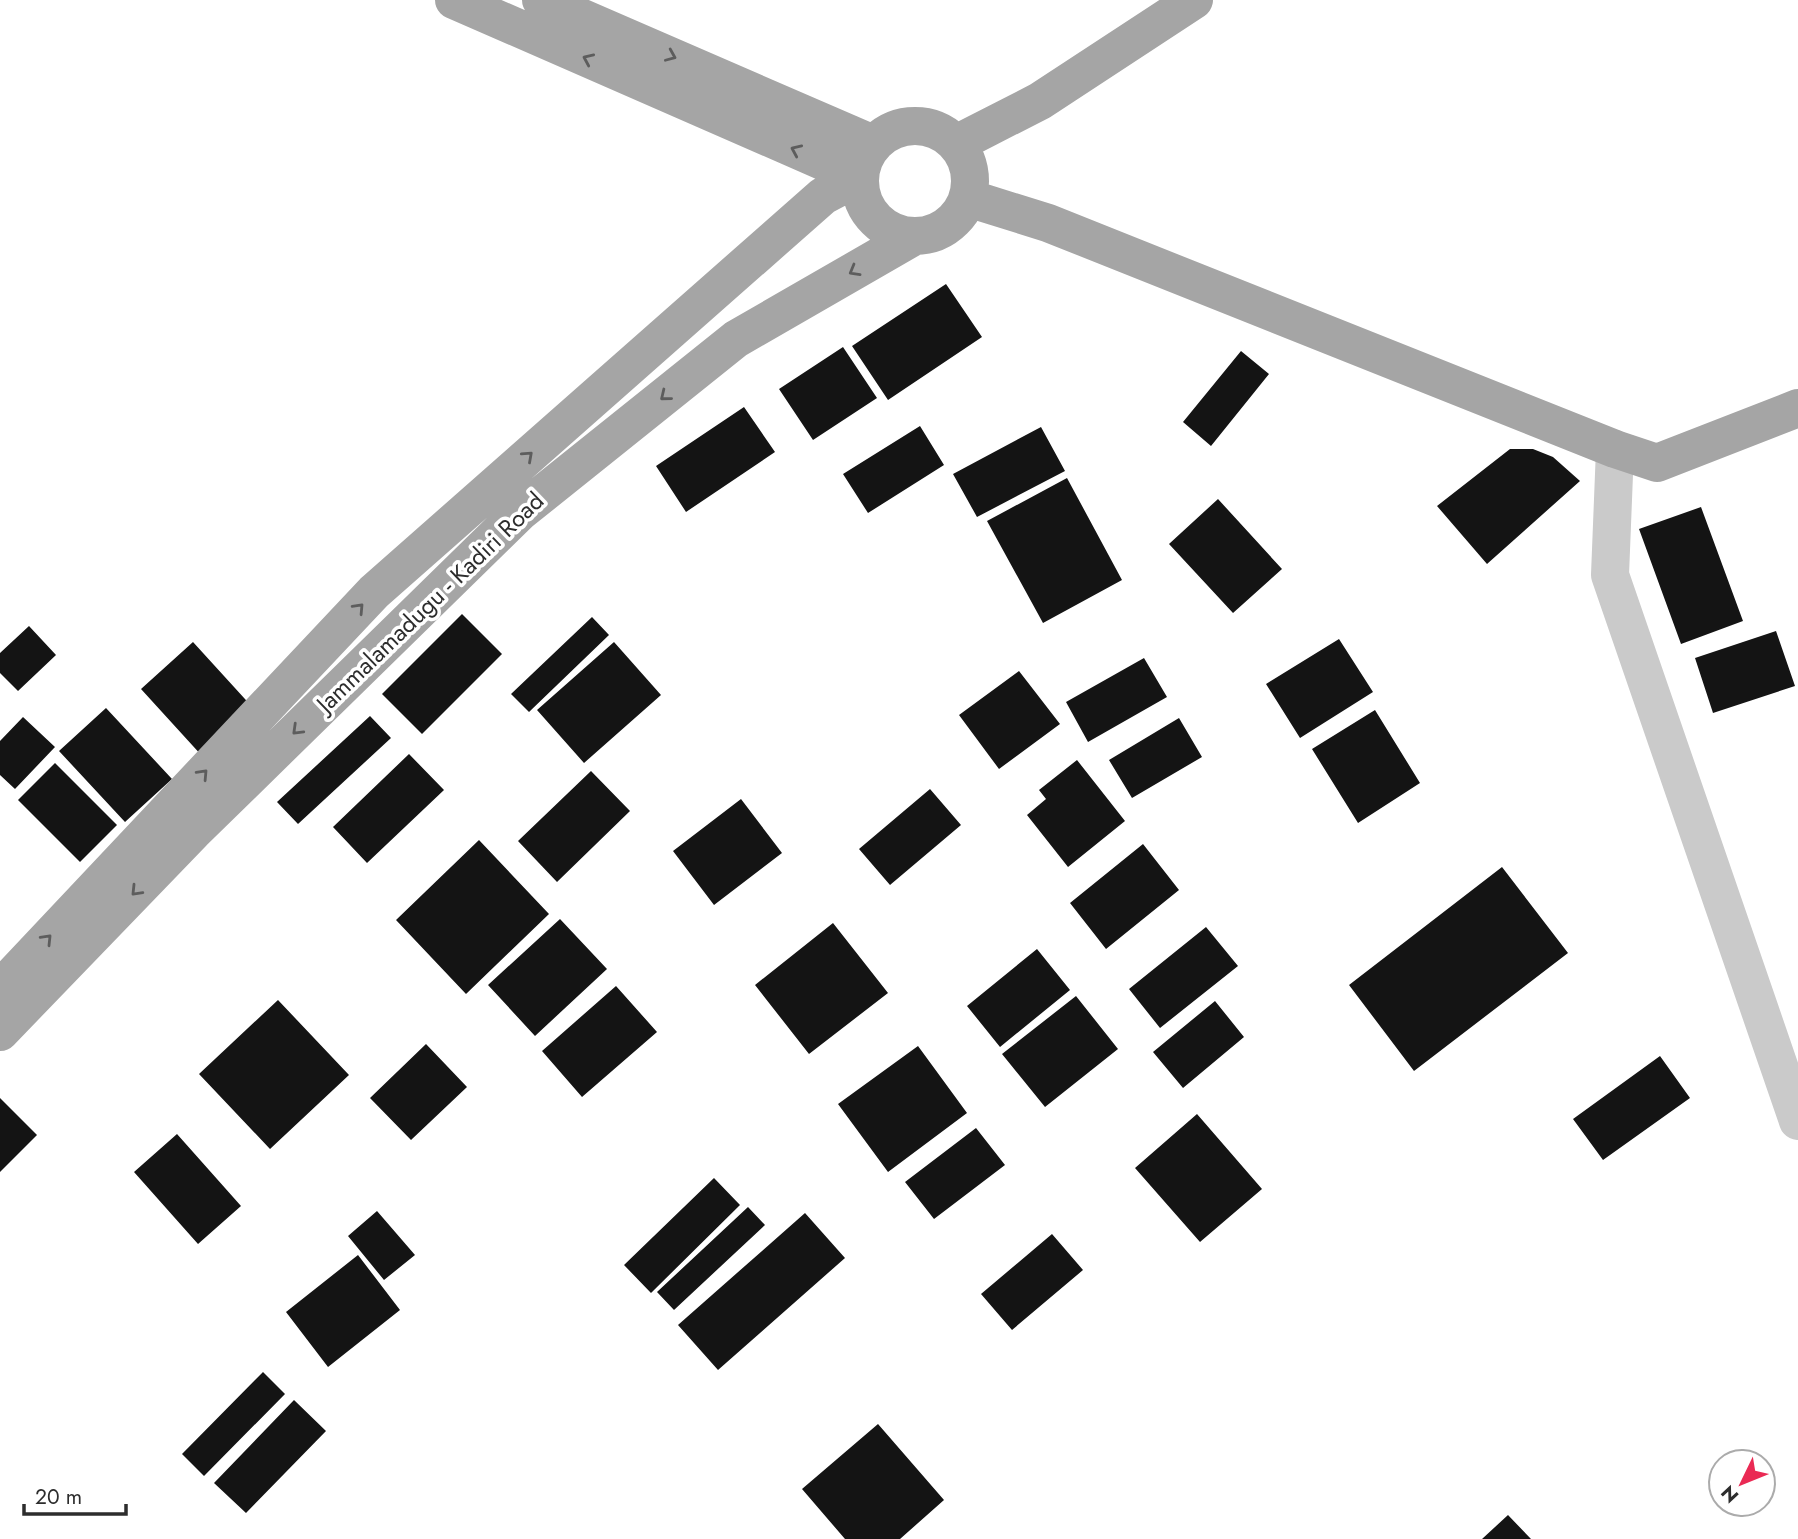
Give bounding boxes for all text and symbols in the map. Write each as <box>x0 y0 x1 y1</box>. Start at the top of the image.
one-way arrow <box>664 48 676 62</box>
one-way arrow <box>583 53 595 67</box>
one-way arrow <box>791 144 803 158</box>
one-way arrow <box>848 263 861 276</box>
one-way arrow <box>660 388 672 401</box>
one-way arrow <box>520 452 533 464</box>
street label: Jammalamadugu - Kadiri Road <box>306 484 552 722</box>
one-way arrow <box>351 603 364 616</box>
one-way arrow <box>293 722 305 734</box>
one-way arrow <box>195 769 208 782</box>
one-way arrow <box>132 883 145 896</box>
one-way arrow <box>39 935 52 948</box>
north arrow <box>1707 1448 1777 1518</box>
scale bar <box>24 1472 126 1516</box>
text: N <box>1715 1480 1745 1509</box>
text: 20 m <box>35 1482 82 1512</box>

